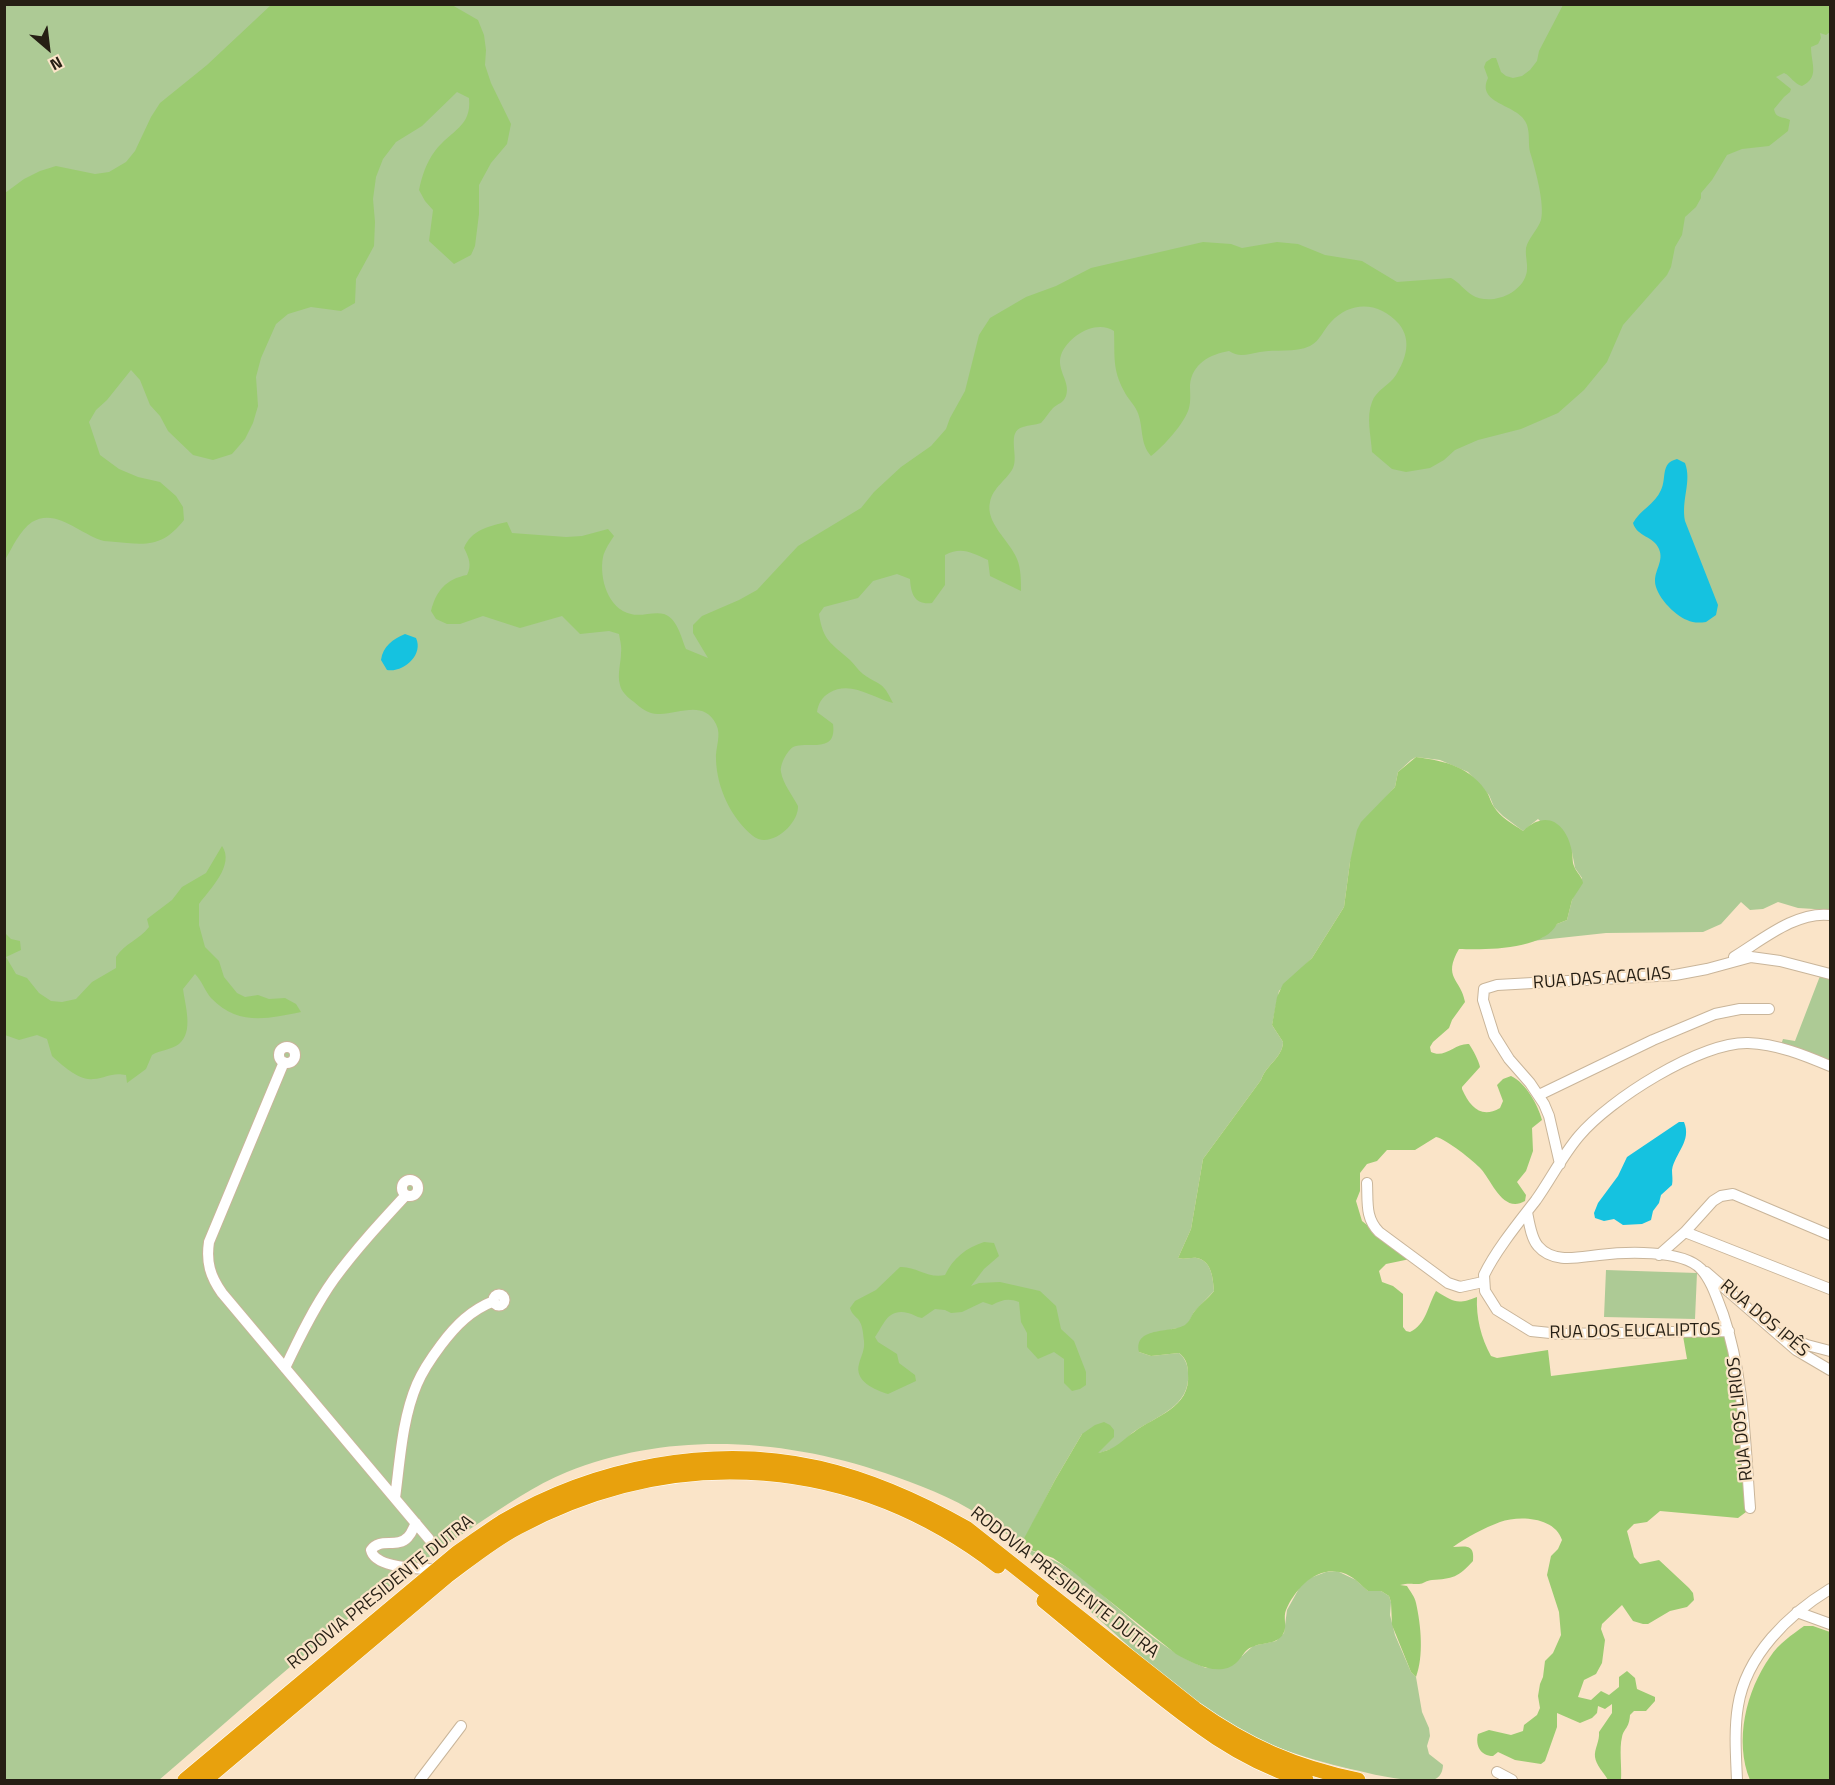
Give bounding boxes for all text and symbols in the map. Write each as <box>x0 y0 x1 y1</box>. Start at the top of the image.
north arrow <box>18 18 78 78</box>
text: N <box>46 51 67 77</box>
street label: RUA DAS ACACIAS <box>1532 963 1672 995</box>
street label: RUA DOS IPÊS <box>1715 1276 1813 1362</box>
street label: RUA DOS EUCALIPTOS <box>1549 1320 1721 1344</box>
street label: RUA DOS LIRIOS <box>1724 1356 1758 1482</box>
street label: RODOVIA PRESIDENTE DUTRA <box>965 1503 1163 1663</box>
street label: RODOVIA PRESIDENTE DUTRA <box>284 1511 478 1675</box>

